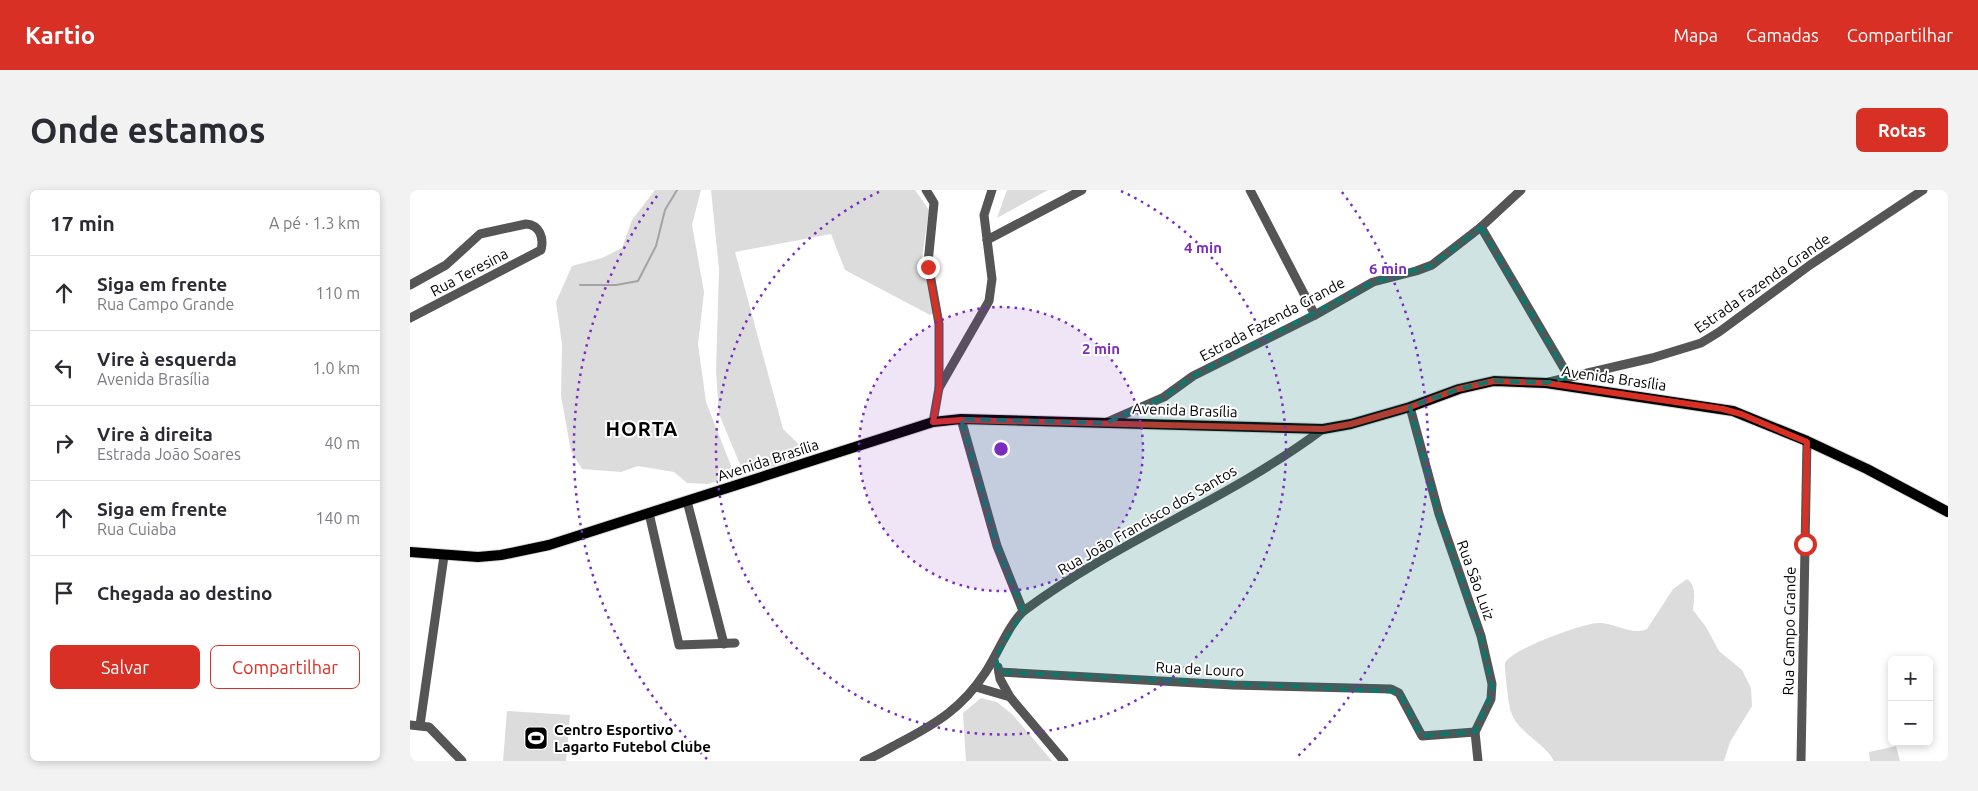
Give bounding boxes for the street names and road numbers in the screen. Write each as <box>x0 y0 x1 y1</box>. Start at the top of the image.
street label: Estrada Fazenda Grande <box>1691 230 1833 336</box>
street label: Rua Teresina <box>427 244 511 300</box>
street label: Estrada Fazenda Grande <box>1197 274 1347 364</box>
street label: Avenida Brasília <box>1561 362 1667 394</box>
street label: Avenida Brasília <box>1132 400 1238 420</box>
street label: Avenida Brasília <box>715 436 821 484</box>
street label: Rua João Francisco dos Santos <box>1055 462 1239 578</box>
street label: Rua São Luiz <box>1454 538 1498 622</box>
street label: Rua Campo Grande <box>1779 566 1799 696</box>
street label: Rua de Louro <box>1155 658 1245 680</box>

